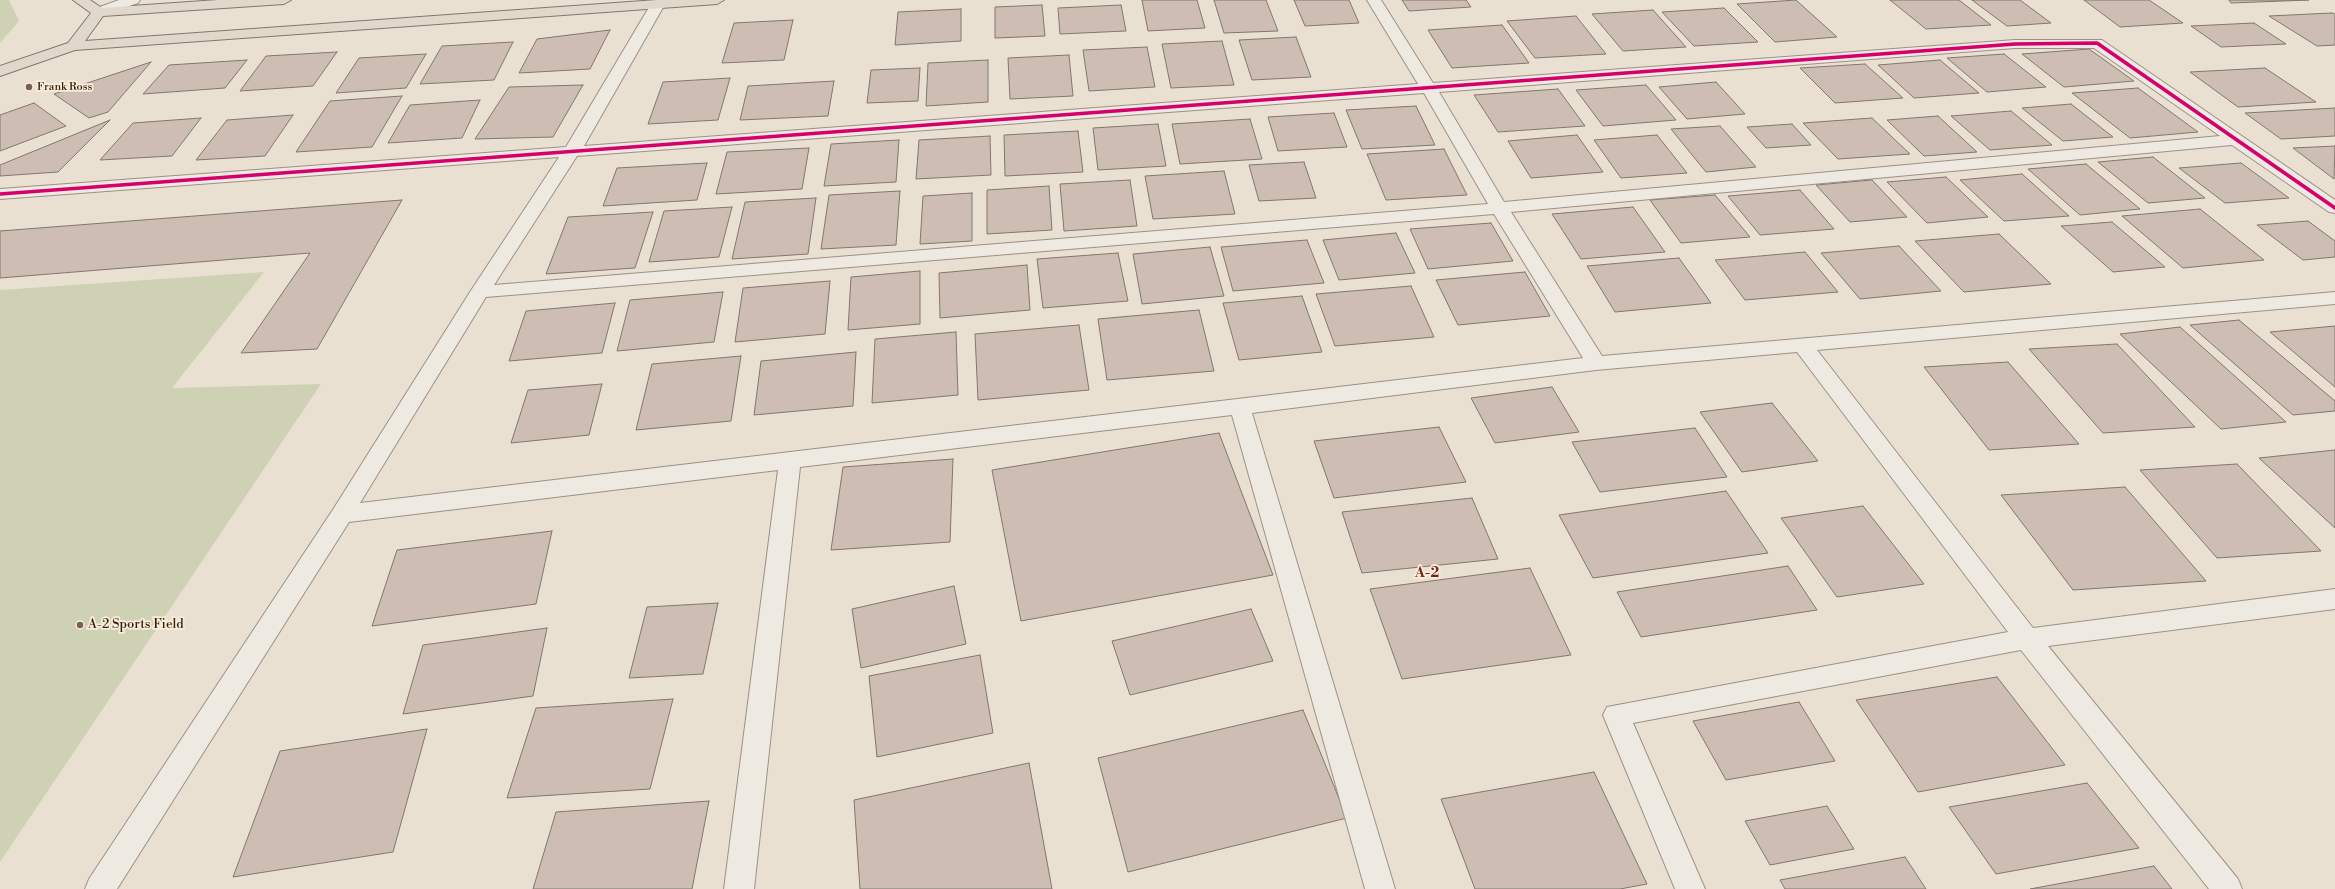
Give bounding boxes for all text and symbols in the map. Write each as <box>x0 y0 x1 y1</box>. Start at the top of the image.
place label: Frank Ross <box>37 80 92 94</box>
marker: Frank Ross <box>24 82 34 92</box>
district label: A-2 <box>1415 566 1439 582</box>
place label: A-2 Sports Field <box>88 617 184 633</box>
marker: A-2 Sports Field <box>75 620 85 630</box>

